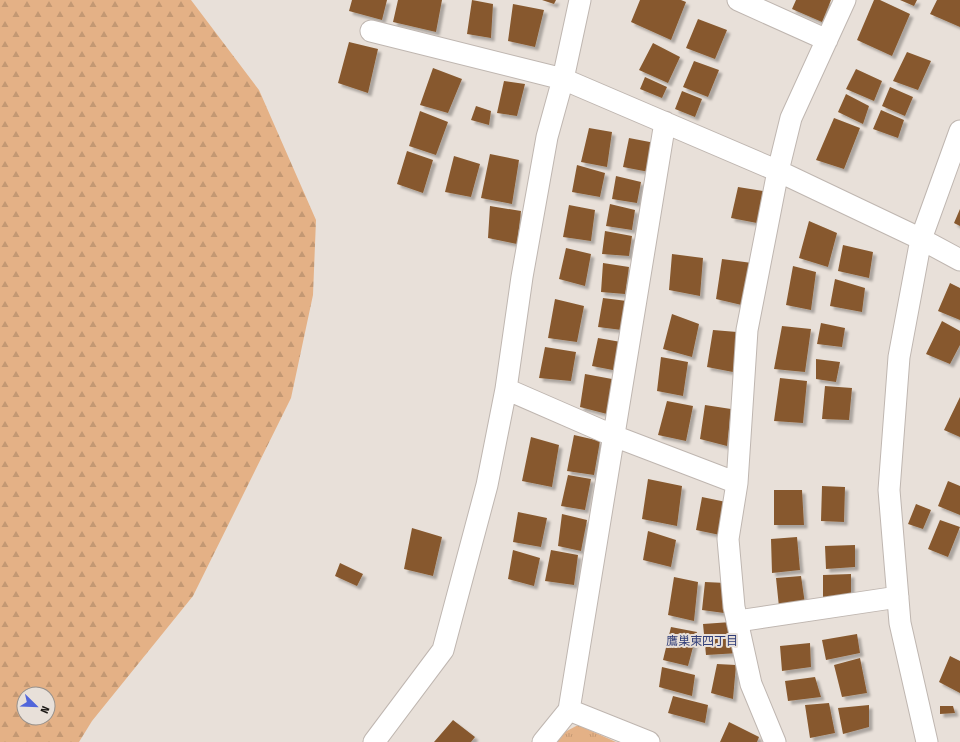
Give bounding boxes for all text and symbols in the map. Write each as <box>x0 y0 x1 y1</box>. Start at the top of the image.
district label: 鷹巣東四丁目 <box>666 634 738 648</box>
north arrow <box>16 686 56 726</box>
text: N <box>37 704 52 715</box>

